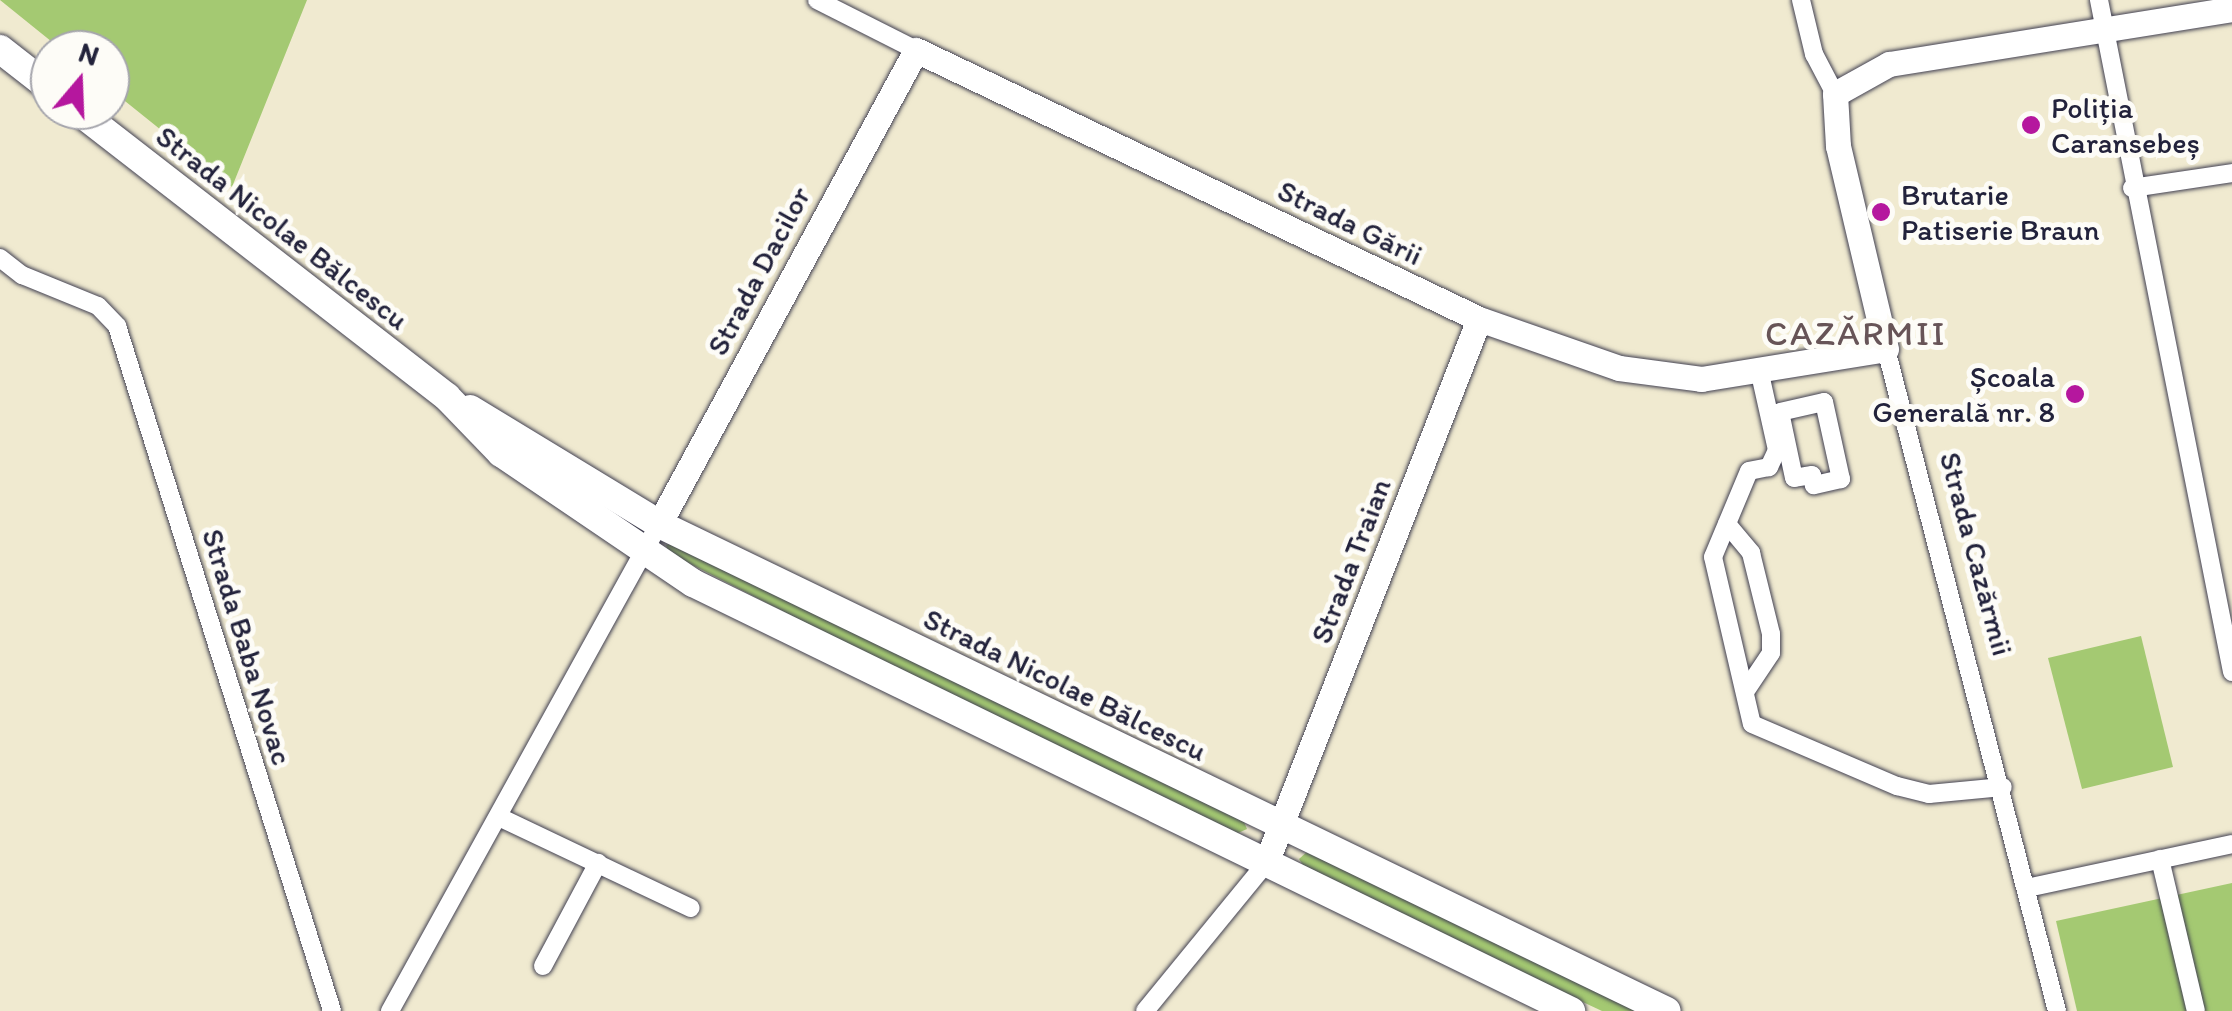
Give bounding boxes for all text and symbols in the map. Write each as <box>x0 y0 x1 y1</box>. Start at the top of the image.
north arrow <box>30 30 130 130</box>
text: N <box>75 34 104 73</box>
place label: Poliția Caransebeș <box>2051 90 2200 160</box>
marker: Poliția Caransebeș <box>2020 114 2042 136</box>
street label: Strada Nicolae Bălcescu <box>149 118 415 338</box>
street label: Strada Gării <box>1272 173 1428 273</box>
place label: Brutarie Patiserie Braun <box>1901 177 2099 248</box>
street label: Strada Dacilor <box>699 181 819 361</box>
marker: Brutarie Patiserie Braun <box>1870 201 1892 223</box>
district label: CAZĂRMII <box>1767 312 1945 354</box>
place label: Școala Generală nr. 8 <box>1872 359 2055 430</box>
marker: Școala Generală nr. 8 <box>2064 383 2086 405</box>
street label: Strada Cazărmii <box>1932 448 2020 660</box>
street label: Strada Traian <box>1303 473 1399 649</box>
street label: Strada Baba Novac <box>194 526 300 768</box>
street label: Strada Nicolae Bălcescu <box>917 601 1213 769</box>

